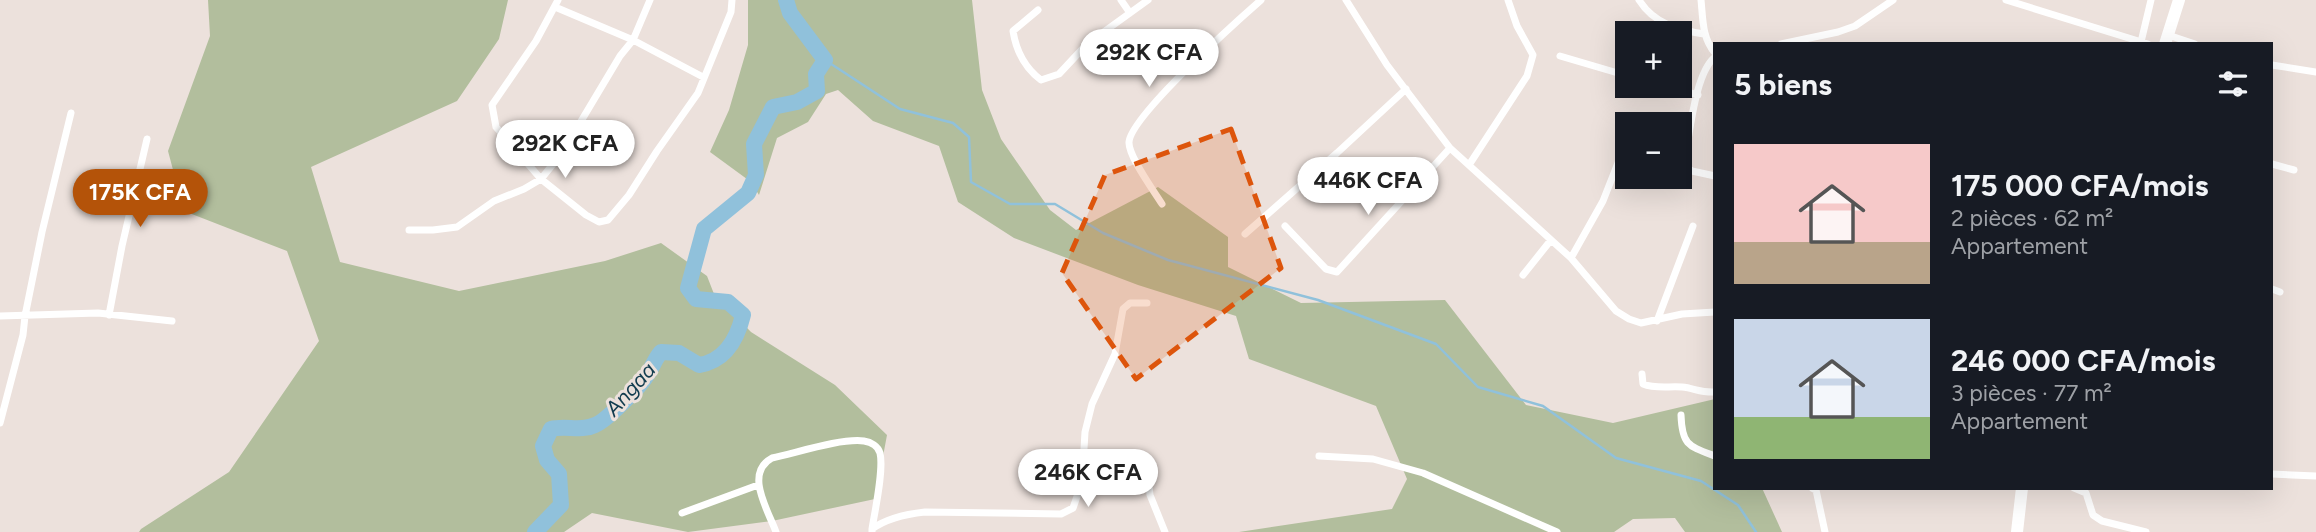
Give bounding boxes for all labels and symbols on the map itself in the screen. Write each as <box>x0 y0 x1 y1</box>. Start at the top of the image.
pin: 292K CFA <box>1077 29 1221 89</box>
pin: 292K CFA <box>493 120 637 180</box>
pin: 446K CFA <box>1296 158 1440 217</box>
pin: 175K CFA <box>68 170 212 229</box>
water label: Angaa <box>599 357 660 422</box>
pin: 246K CFA <box>1016 449 1160 509</box>

